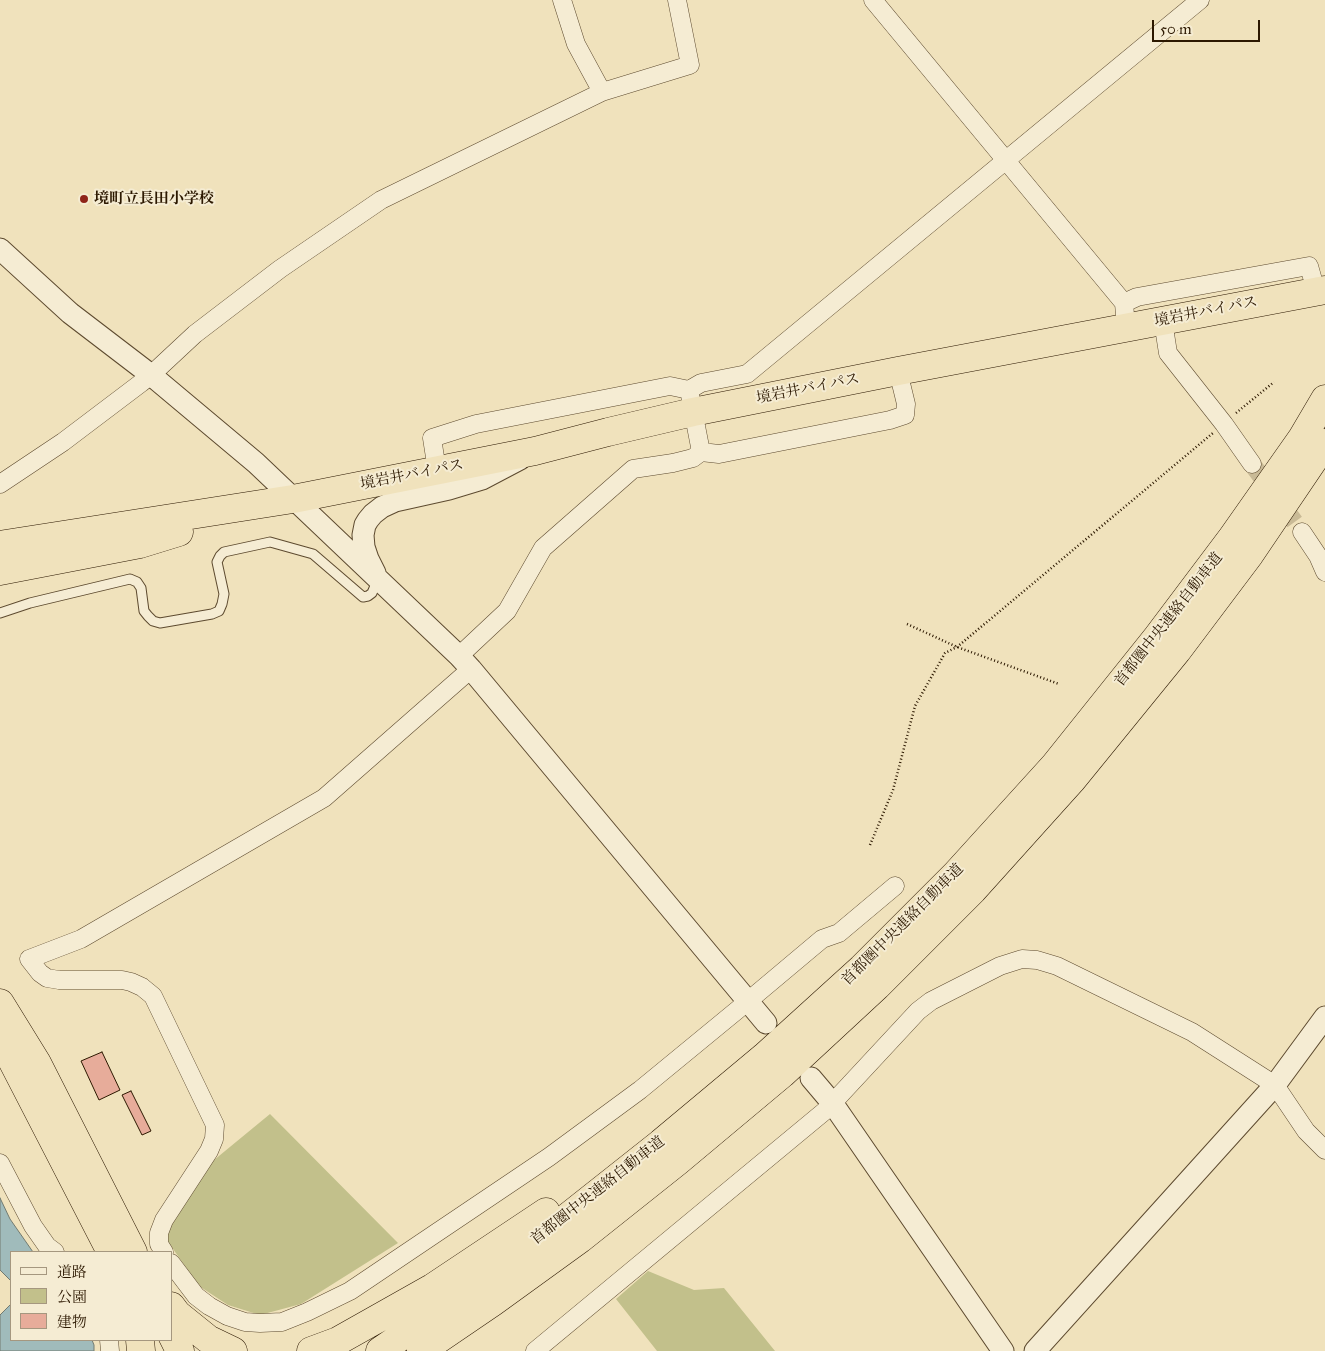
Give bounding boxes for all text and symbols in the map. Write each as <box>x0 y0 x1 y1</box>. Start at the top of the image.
scale bar <box>1155 10 1262 42</box>
text: 50 m <box>1160 20 1192 38</box>
place label: 境町立長田小学校 <box>94 190 214 208</box>
marker: 境町立長田小学校 <box>78 193 90 205</box>
street label: 境岩井バイパス <box>1153 293 1259 331</box>
street label: 境岩井バイパス <box>755 370 861 408</box>
street label: 境岩井バイパス <box>359 456 465 494</box>
street label: 首都圏中央連絡自動車道 <box>1111 549 1227 691</box>
street label: 首都圏中央連絡自動車道 <box>838 860 968 990</box>
street label: 首都圏中央連絡自動車道 <box>527 1133 669 1249</box>
legend <box>10 1251 172 1341</box>
text: 道路 <box>57 1263 87 1281</box>
text: 公園 <box>57 1288 87 1306</box>
text: 建物 <box>57 1313 87 1331</box>

